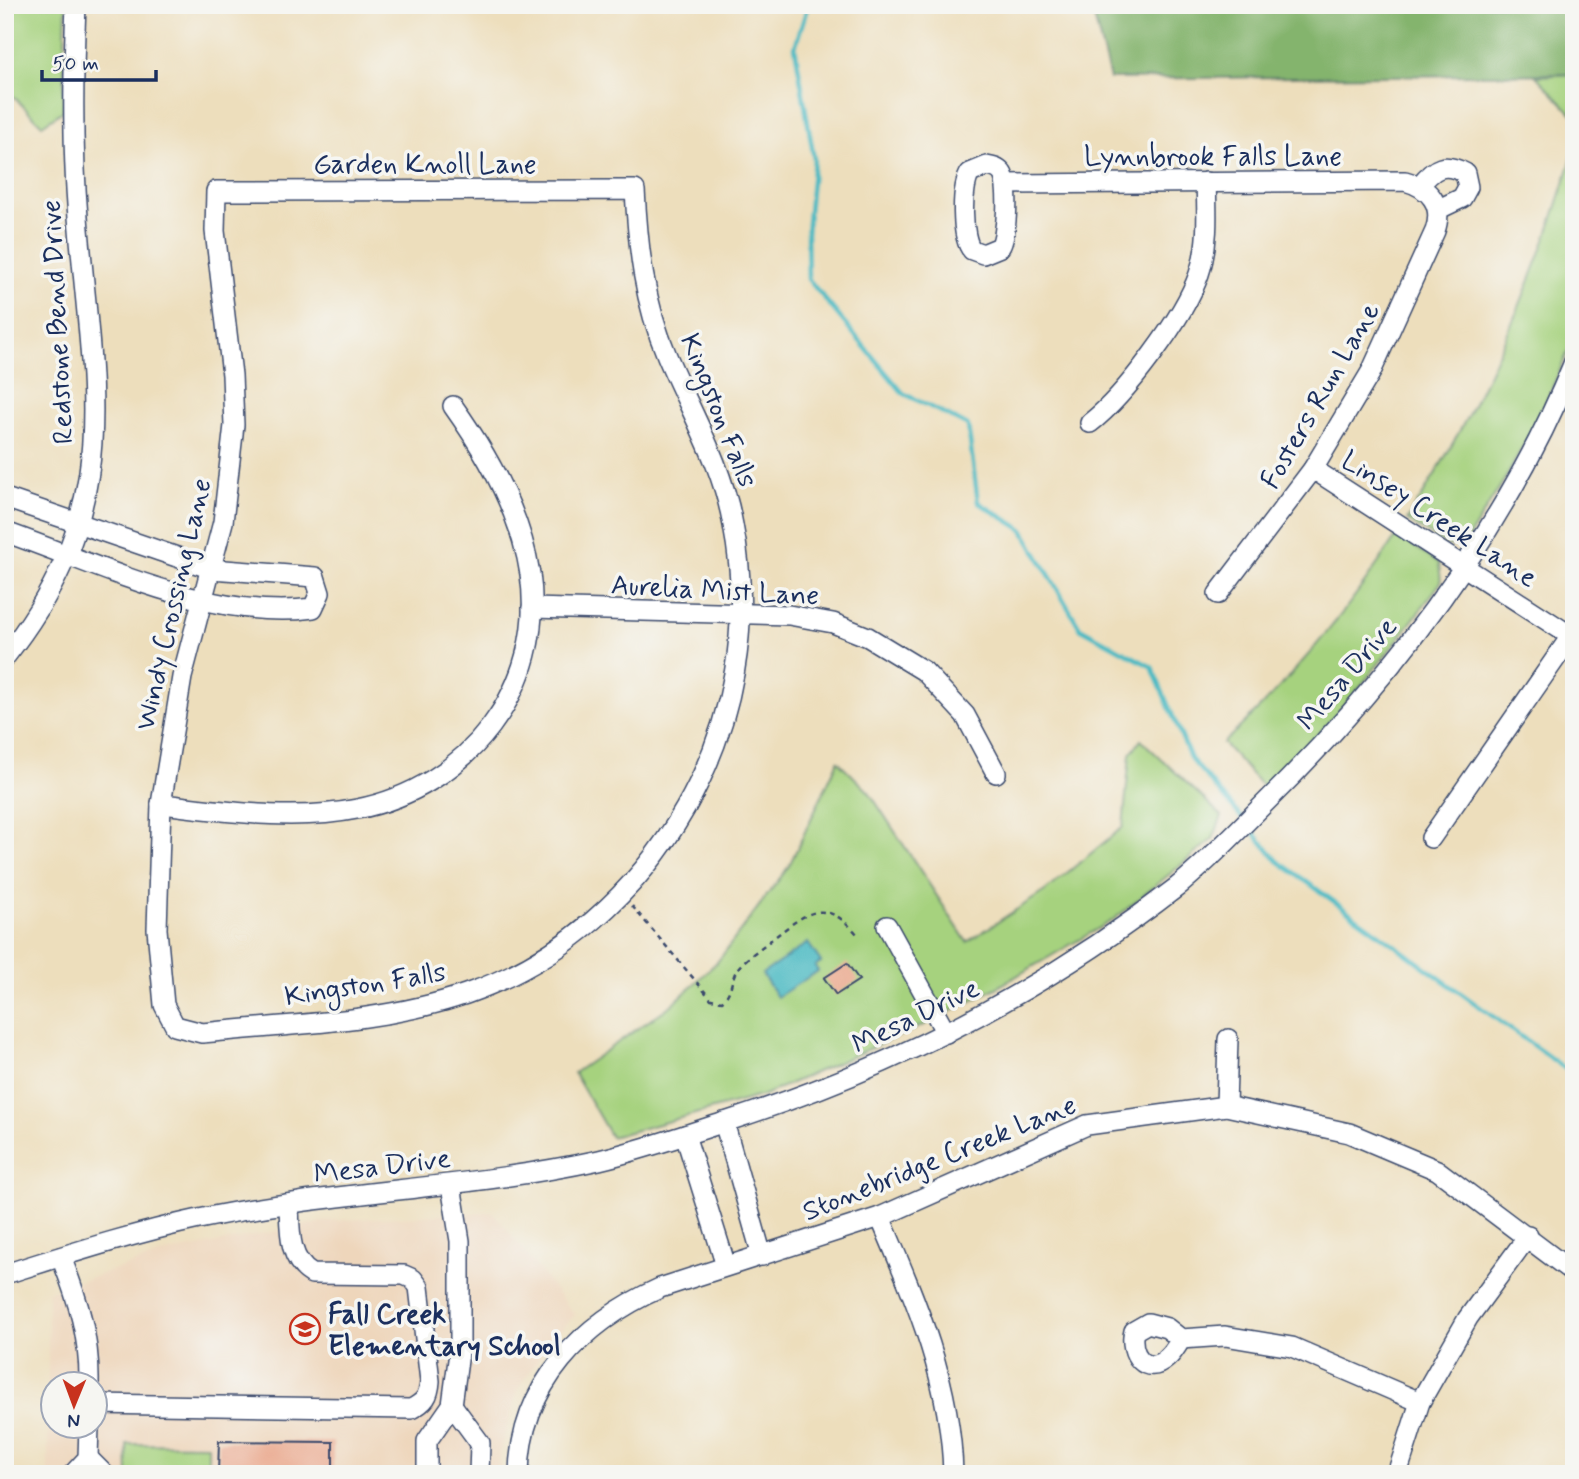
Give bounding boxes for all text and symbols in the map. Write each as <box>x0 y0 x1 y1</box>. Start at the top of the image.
scale bar <box>42 38 156 82</box>
text: 50 m <box>52 50 99 78</box>
street label: Lynnbrook Falls Lane <box>1084 139 1342 176</box>
street label: Garden Knoll Lane <box>313 147 537 184</box>
street label: Redstone Bend Drive <box>34 199 83 445</box>
street label: Fosters Run Lane <box>1253 296 1390 496</box>
street label: Kingston Falls <box>668 329 765 494</box>
street label: Linsey Creek Lane <box>1334 443 1544 597</box>
street label: Windy Crossing Lane <box>127 475 221 734</box>
street label: Aurelia Mist Lane <box>610 568 820 615</box>
street label: Mesa Drive <box>1290 610 1406 739</box>
street label: Kingston Falls <box>282 954 449 1018</box>
street label: Mesa Drive <box>846 971 986 1064</box>
street label: Stonebridge Creek Lane <box>798 1087 1082 1231</box>
street label: Mesa Drive <box>312 1141 453 1194</box>
place label: Fall Creek Elementary School <box>328 1297 561 1366</box>
school or university icon: Fall Creek Elementary School <box>288 1312 322 1346</box>
north arrow <box>38 1370 108 1440</box>
text: N <box>67 1408 80 1433</box>

